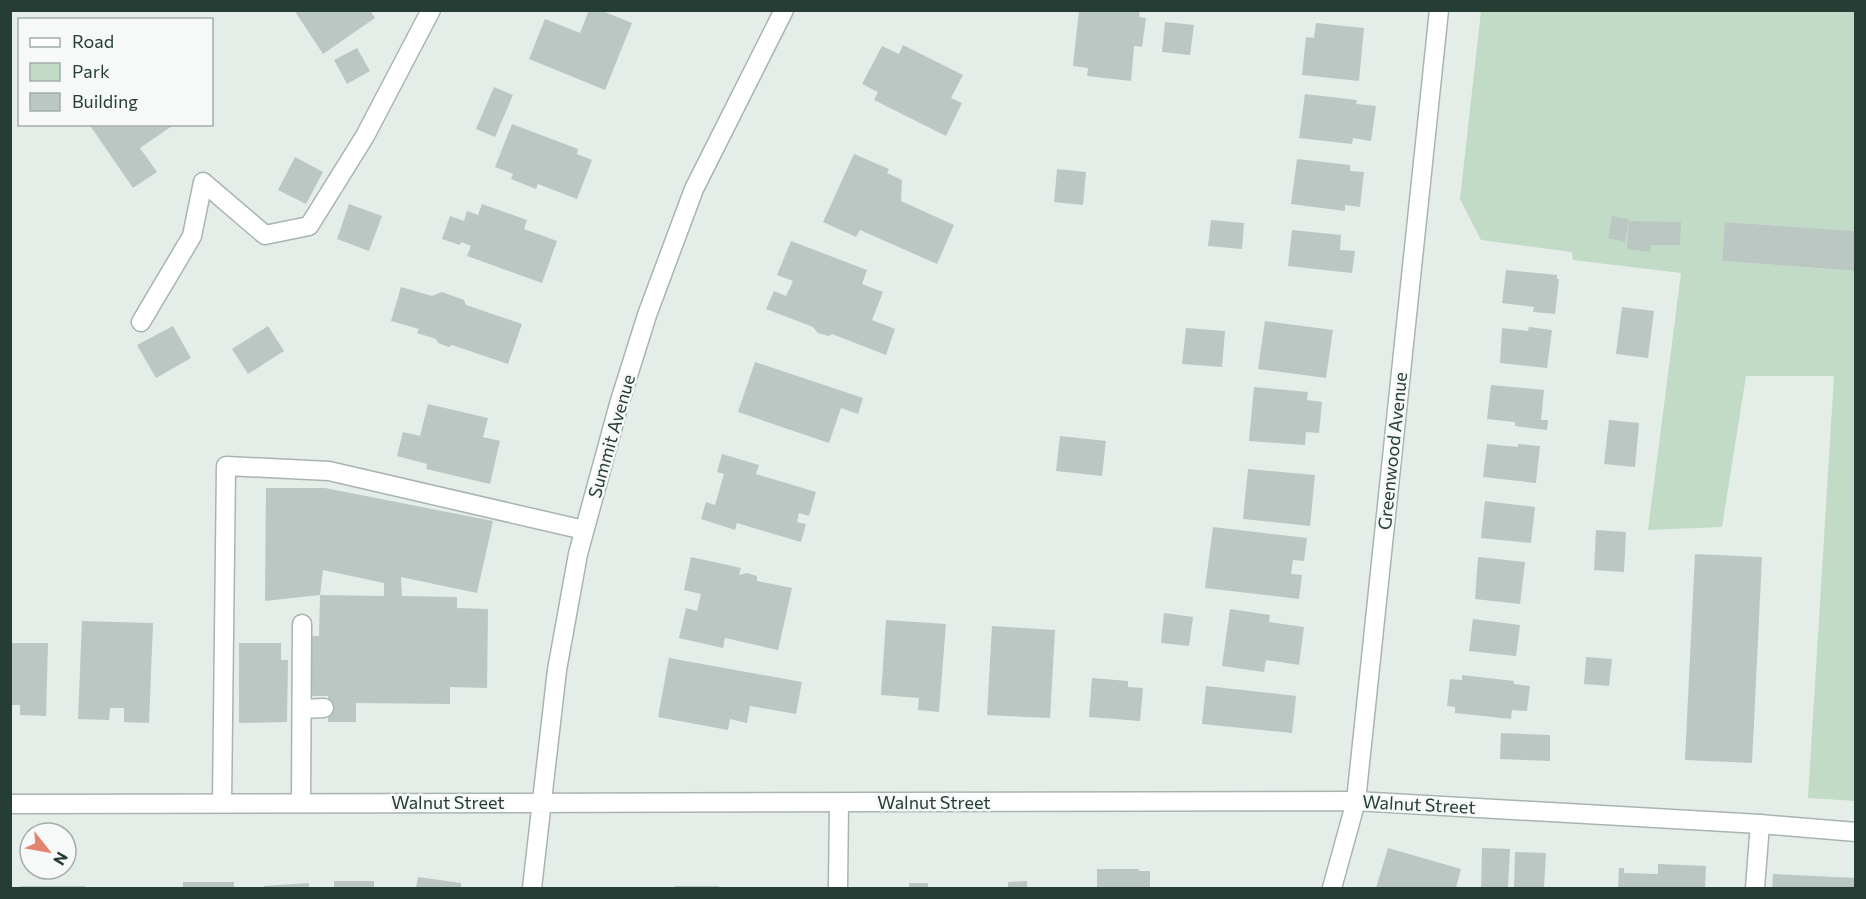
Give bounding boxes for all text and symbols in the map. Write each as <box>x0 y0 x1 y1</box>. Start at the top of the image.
legend <box>18 18 213 126</box>
text: Road <box>72 30 114 52</box>
text: Park <box>72 60 110 82</box>
text: Building <box>72 90 138 112</box>
street label: Greenwood Avenue <box>1373 371 1411 531</box>
street label: Summit Avenue <box>583 372 639 500</box>
street label: Walnut Street <box>1362 790 1476 818</box>
street label: Walnut Street <box>391 791 505 813</box>
street label: Walnut Street <box>877 791 991 813</box>
north arrow <box>18 821 78 881</box>
text: N <box>50 849 73 869</box>

